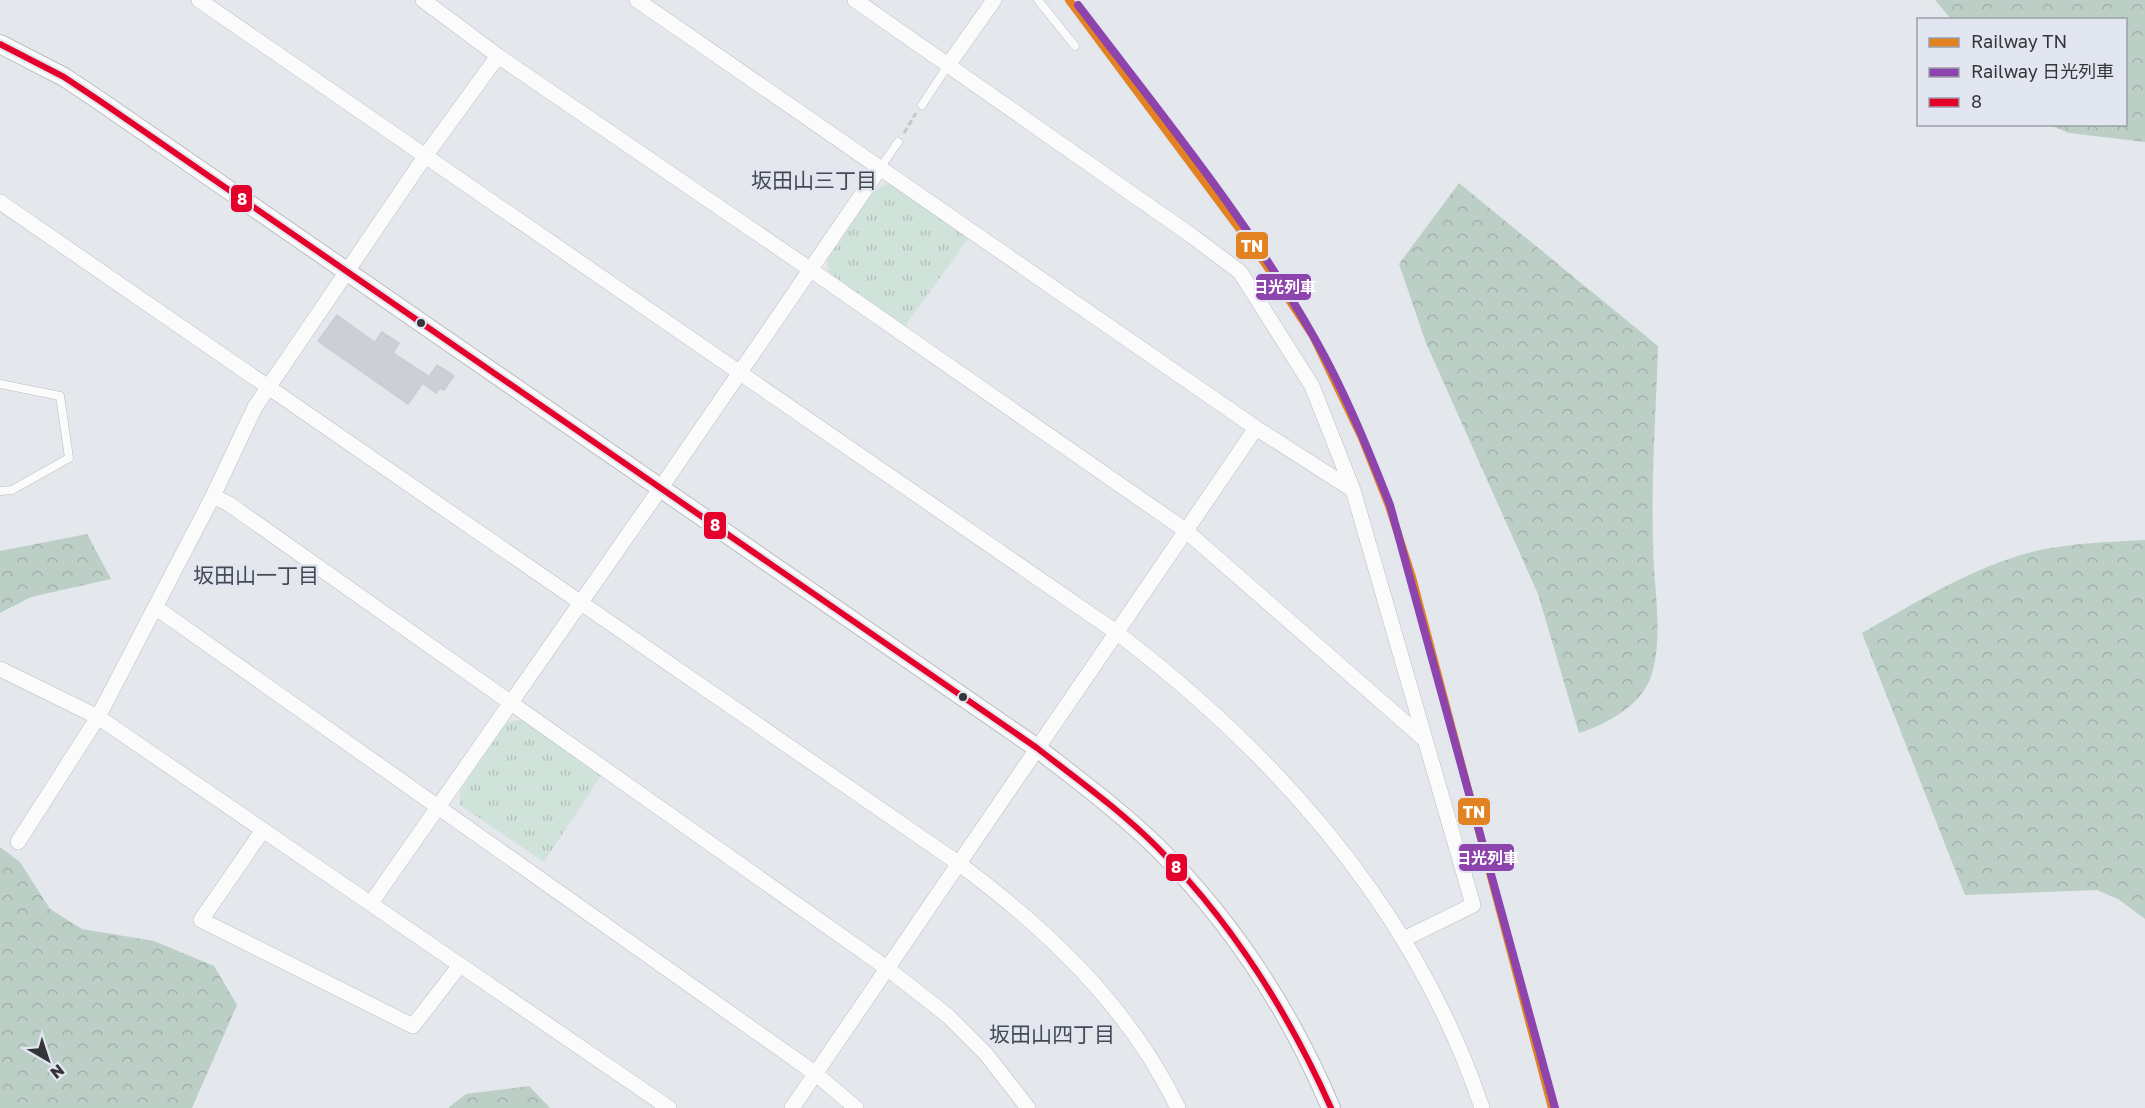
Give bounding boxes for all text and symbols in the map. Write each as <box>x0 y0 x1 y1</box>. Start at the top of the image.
legend <box>1917 18 2127 126</box>
text: Railway TN <box>1971 30 2067 52</box>
text: Railway 日光列車 <box>1971 60 2114 82</box>
text: 8 <box>1971 90 1982 112</box>
district label: 坂田山三丁目 <box>751 167 877 193</box>
line badge: 8 <box>230 184 253 213</box>
text: 8 <box>237 189 247 209</box>
line badge: TN <box>1235 231 1269 260</box>
text: TN <box>1241 236 1263 256</box>
line badge: 日光列車 <box>1255 273 1312 301</box>
text: 日光列車 <box>1252 277 1316 297</box>
unlabelled marker <box>415 317 427 329</box>
line badge: 8 <box>703 511 727 540</box>
text: 8 <box>710 515 720 535</box>
district label: 坂田山一丁目 <box>193 562 319 588</box>
unlabelled marker <box>957 691 969 703</box>
line badge: TN <box>1457 797 1491 826</box>
text: TN <box>1463 802 1485 822</box>
line badge: 日光列車 <box>1458 843 1515 872</box>
text: 日光列車 <box>1455 848 1519 868</box>
line badge: 8 <box>1165 853 1188 882</box>
text: 8 <box>1171 857 1181 877</box>
district label: 坂田山四丁目 <box>989 1021 1115 1047</box>
north arrow <box>18 1030 78 1090</box>
text: N <box>46 1060 68 1083</box>

